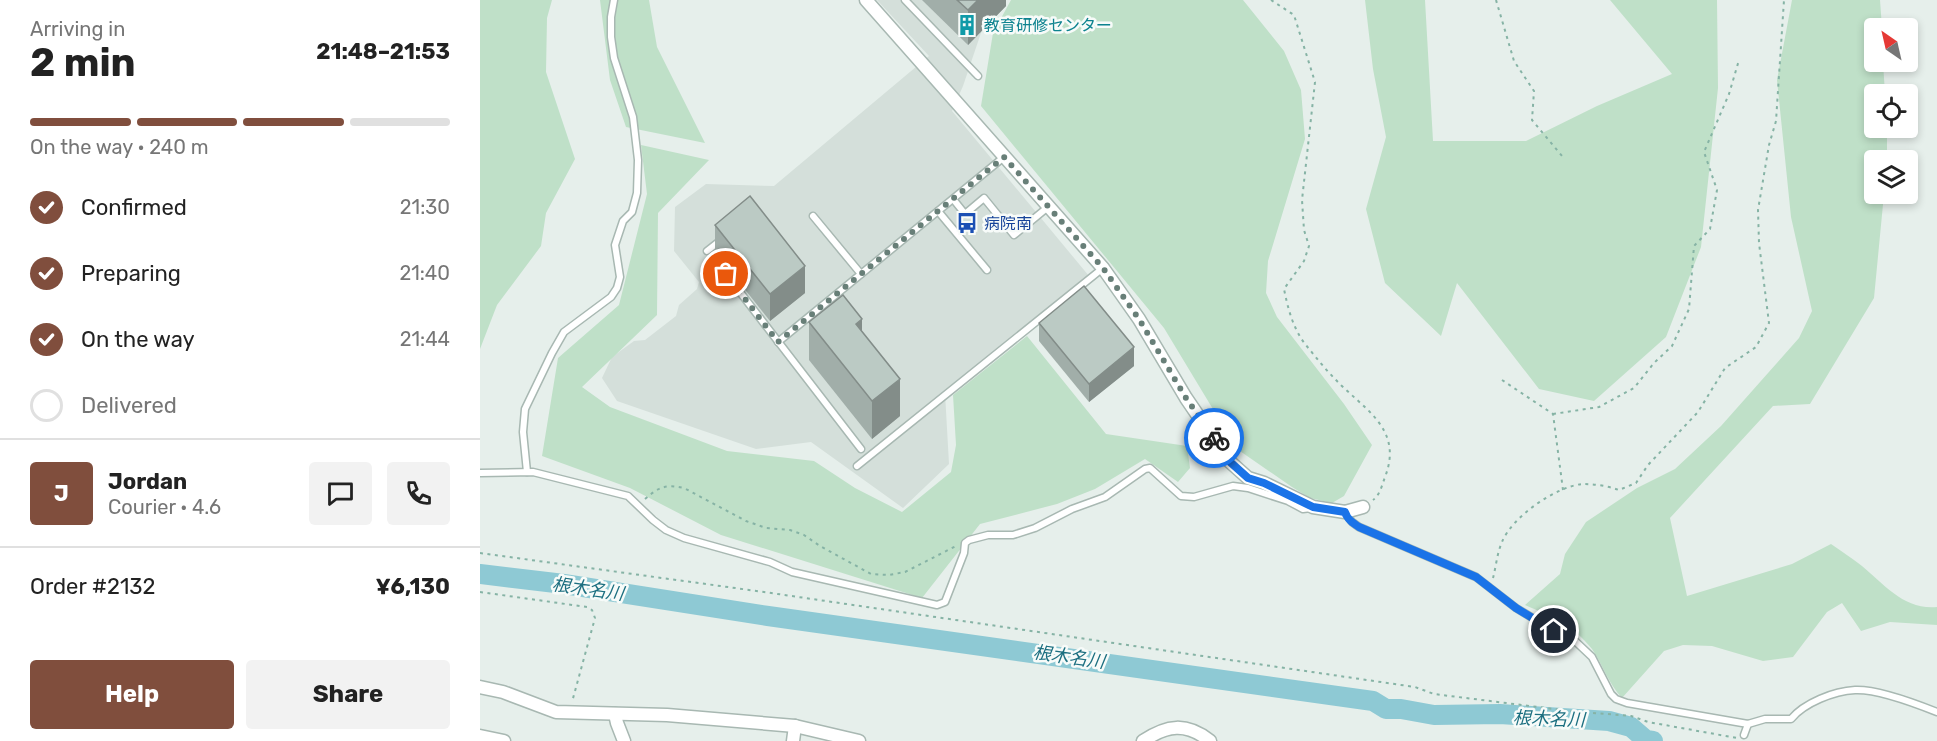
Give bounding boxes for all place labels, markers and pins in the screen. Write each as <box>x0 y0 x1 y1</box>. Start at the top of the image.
building icon: 教育研修センター <box>955 13 979 37</box>
place label: 教育研修センター <box>984 16 1112 35</box>
bus stop icon: 病院南 <box>955 211 979 235</box>
place label: 病院南 <box>984 214 1032 233</box>
pin <box>700 248 751 299</box>
pin <box>1528 605 1579 656</box>

